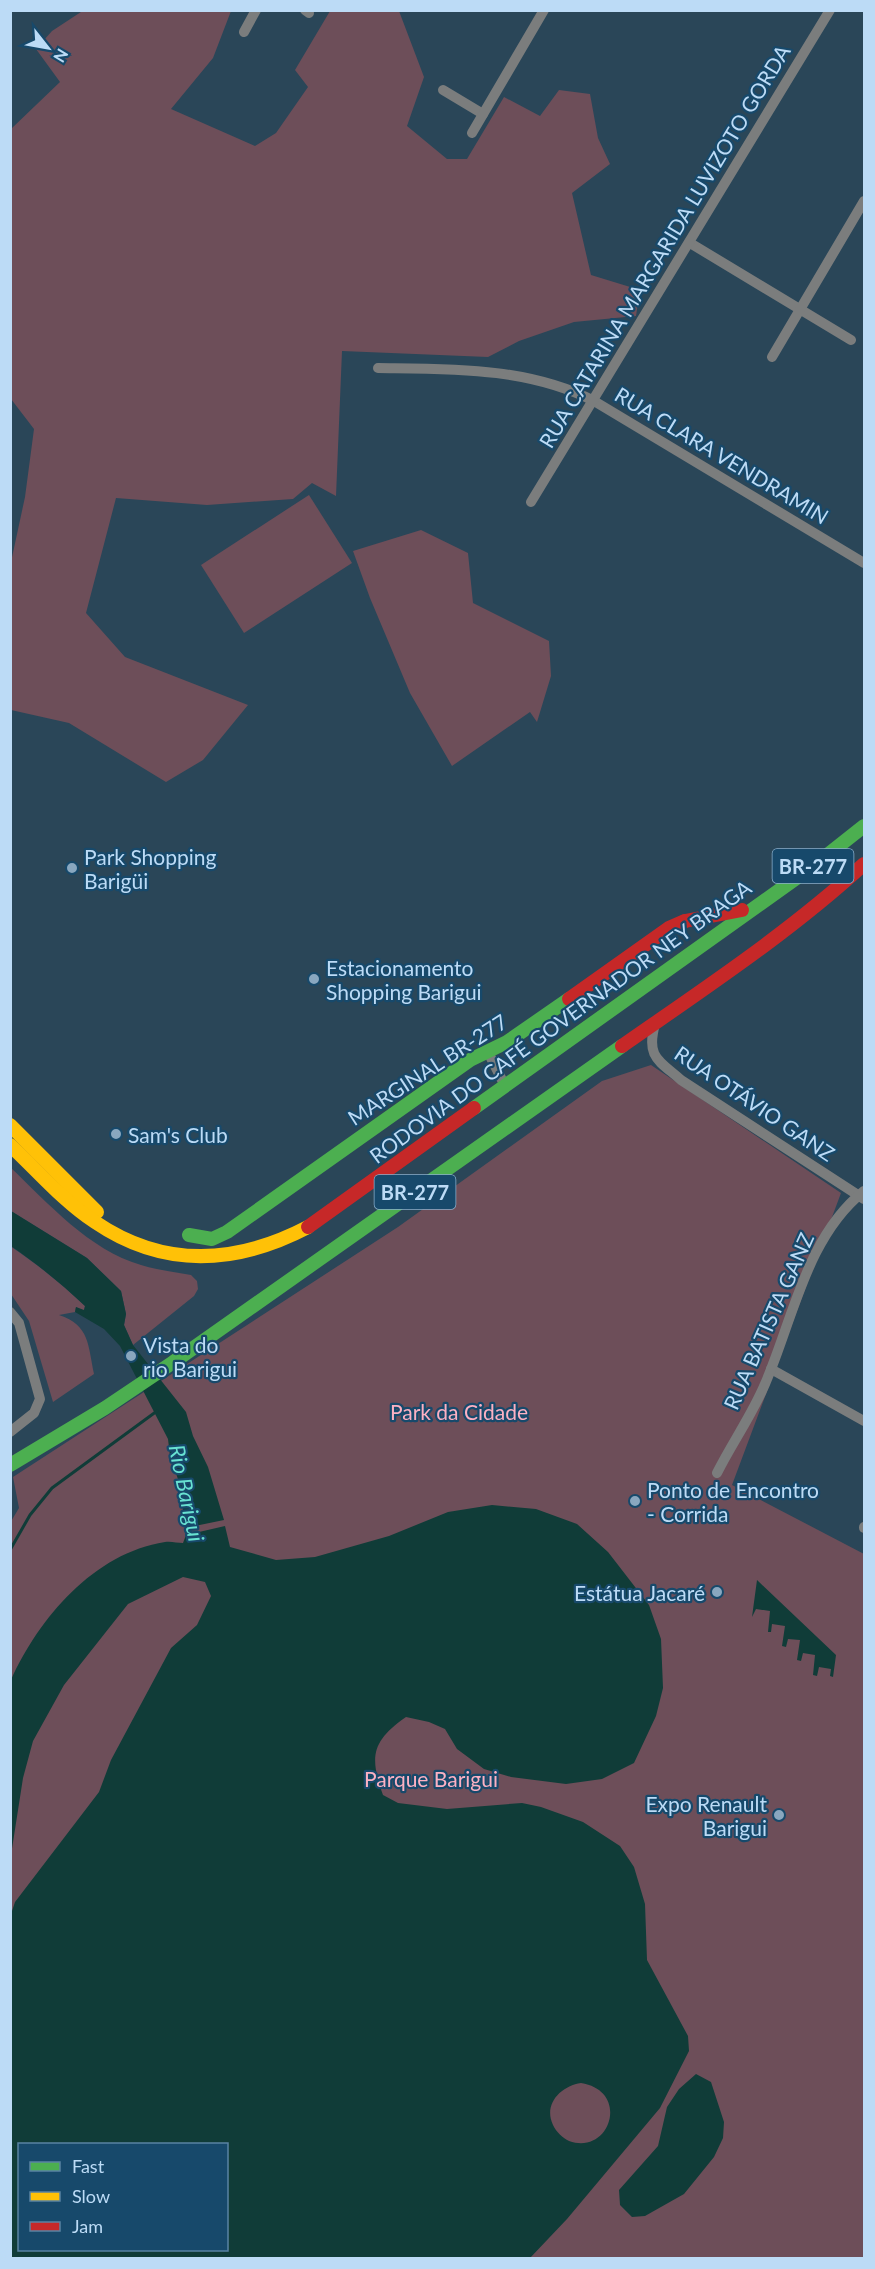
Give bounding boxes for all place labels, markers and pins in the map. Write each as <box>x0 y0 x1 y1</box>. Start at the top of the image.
place label: Park Shopping Barigüi <box>84 844 217 893</box>
marker: Park Shopping Barigüi <box>65 861 79 875</box>
place label: Estacionamento Shopping Barigui <box>326 955 482 1004</box>
marker: Estacionamento Shopping Barigui <box>307 972 321 986</box>
place label: Sam's Club <box>128 1122 228 1147</box>
marker: Sam's Club <box>109 1127 123 1141</box>
place label: Vista do rio Barigui <box>143 1332 237 1381</box>
marker: Vista do rio Barigui <box>124 1349 138 1363</box>
place label: Ponto de Encontro - Corrida <box>647 1477 819 1526</box>
marker: Ponto de Encontro - Corrida <box>628 1494 642 1508</box>
place label: Estátua Jacaré <box>574 1580 705 1605</box>
marker: Estátua Jacaré <box>710 1585 724 1599</box>
place label: Expo Renault Barigui <box>645 1791 767 1840</box>
marker: Expo Renault Barigui <box>772 1808 786 1822</box>

